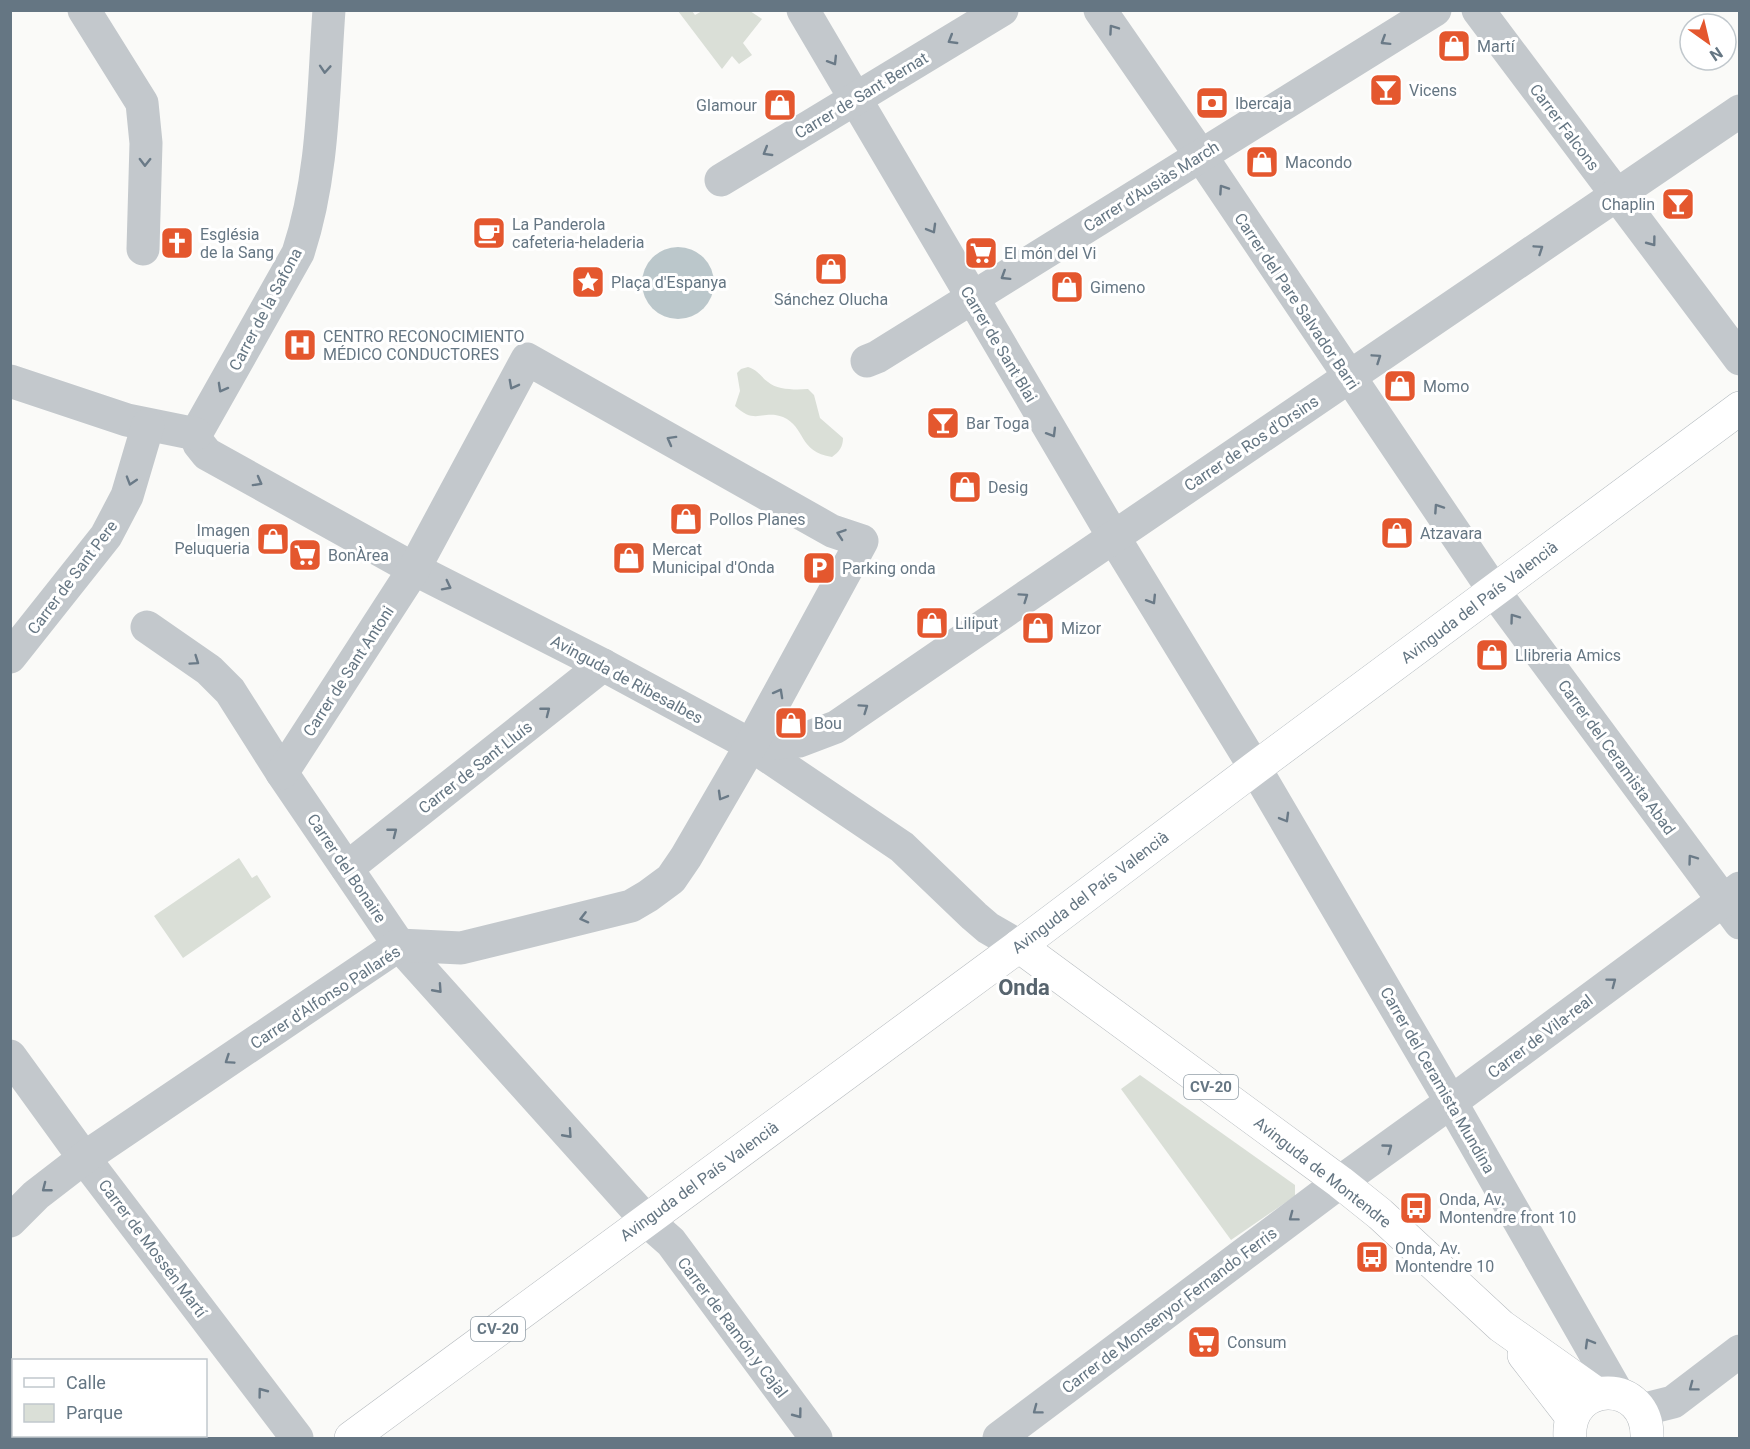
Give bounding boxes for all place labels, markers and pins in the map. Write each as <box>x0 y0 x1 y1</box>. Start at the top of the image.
shop icon: Martí <box>1436 28 1472 64</box>
place label: Martí <box>1477 37 1516 56</box>
bar icon: Vicens <box>1368 72 1404 108</box>
place label: Vicens <box>1409 81 1457 100</box>
bank icon: Ibercaja <box>1194 85 1230 121</box>
shop icon: Glamour <box>762 87 798 123</box>
place label: Ibercaja <box>1235 94 1292 113</box>
place label: Glamour <box>696 96 758 115</box>
shop icon: Macondo <box>1244 144 1280 180</box>
place label: Macondo <box>1285 153 1352 172</box>
bar icon: Chaplin <box>1660 186 1696 222</box>
place label: Chaplin <box>1601 195 1655 214</box>
cafe icon: La Panderola cafeteria-heladeria <box>471 215 507 251</box>
place label: La Panderola cafeteria-heladeria <box>512 215 645 252</box>
church icon: Església de la Sang <box>159 225 195 261</box>
place label: Església de la Sang <box>200 225 274 262</box>
supermarket icon: El món del Vi <box>963 235 999 271</box>
place label: El món del Vi <box>1004 244 1096 263</box>
shop icon: Sánchez Olucha <box>813 251 849 287</box>
place icon: Plaça d'Espanya <box>570 264 606 300</box>
shop icon: Gimeno <box>1049 269 1085 305</box>
place label: Plaça d'Espanya <box>611 273 727 292</box>
place label: Gimeno <box>1090 278 1145 297</box>
place label: Sánchez Olucha <box>774 290 888 309</box>
hospital icon: CENTRO RECONOCIMIENTO MÉDICO CONDUCTORES <box>282 327 318 363</box>
place label: CENTRO RECONOCIMIENTO MÉDICO CONDUCTORES <box>323 327 525 364</box>
shop icon: Momo <box>1382 368 1418 404</box>
place label: Momo <box>1423 377 1469 396</box>
bar icon: Bar Toga <box>925 405 961 441</box>
place label: Bar Toga <box>966 414 1029 433</box>
shop icon: Desig <box>947 469 983 505</box>
place label: Desig <box>988 478 1028 497</box>
shop icon: Pollos Planes <box>668 501 704 537</box>
place label: Pollos Planes <box>709 510 806 529</box>
shop icon: Atzavara <box>1379 515 1415 551</box>
place label: Imagen Peluqueria <box>174 521 250 558</box>
shop icon: Imagen Peluqueria <box>255 521 291 557</box>
place label: Atzavara <box>1420 524 1482 543</box>
supermarket icon: BonÀrea <box>287 537 323 573</box>
shop icon: Mercat Municipal d'Onda <box>611 540 647 576</box>
place label: Mercat Municipal d'Onda <box>652 540 775 577</box>
place label: BonÀrea <box>328 546 389 565</box>
parking icon: Parking onda <box>801 550 837 586</box>
place label: Parking onda <box>842 559 936 578</box>
shop icon: Liliput <box>914 605 950 641</box>
shop icon: Mizor <box>1020 610 1056 646</box>
place label: Liliput <box>955 614 998 633</box>
place label: Mizor <box>1061 619 1102 638</box>
shop icon: Llibreria Amics <box>1474 637 1510 673</box>
place label: Llibreria Amics <box>1515 646 1621 665</box>
shop icon: Bou <box>773 705 809 741</box>
place label: Bou <box>814 714 842 733</box>
bus stop icon: Onda, Av. Montendre front 10 <box>1398 1190 1434 1226</box>
place label: Onda, Av. Montendre front 10 <box>1439 1190 1576 1227</box>
bus stop icon: Onda, Av. Montendre 10 <box>1354 1239 1390 1275</box>
place label: Onda, Av. Montendre 10 <box>1395 1239 1494 1276</box>
supermarket icon: Consum <box>1186 1324 1222 1360</box>
place label: Consum <box>1227 1333 1286 1352</box>

